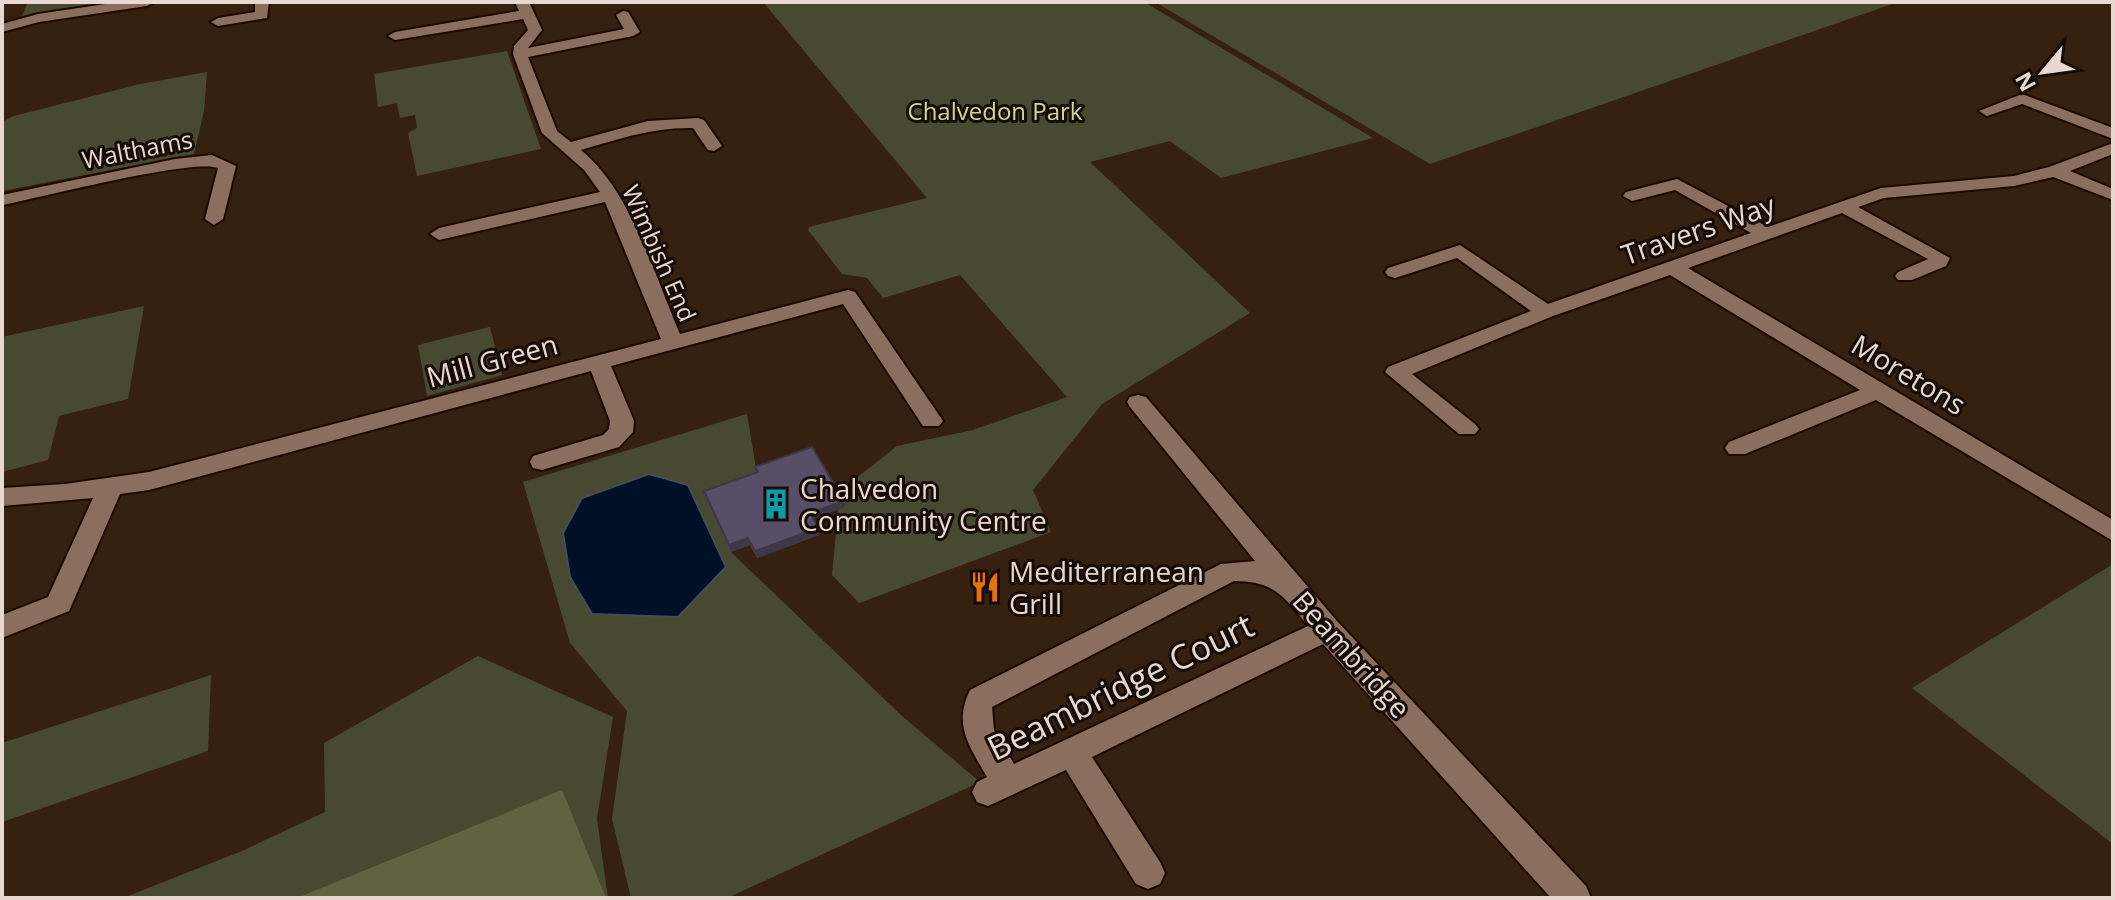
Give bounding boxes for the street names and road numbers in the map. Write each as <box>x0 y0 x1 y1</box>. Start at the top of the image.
street label: Walthams <box>79 122 195 176</box>
street label: Wimbish End <box>615 179 705 327</box>
street label: Travers Way <box>1616 185 1781 273</box>
street label: Mill Green <box>422 324 562 396</box>
street label: Moretons <box>1845 325 1973 423</box>
street label: Beambridge <box>1285 582 1419 726</box>
street label: Beambridge Court <box>979 602 1261 770</box>

